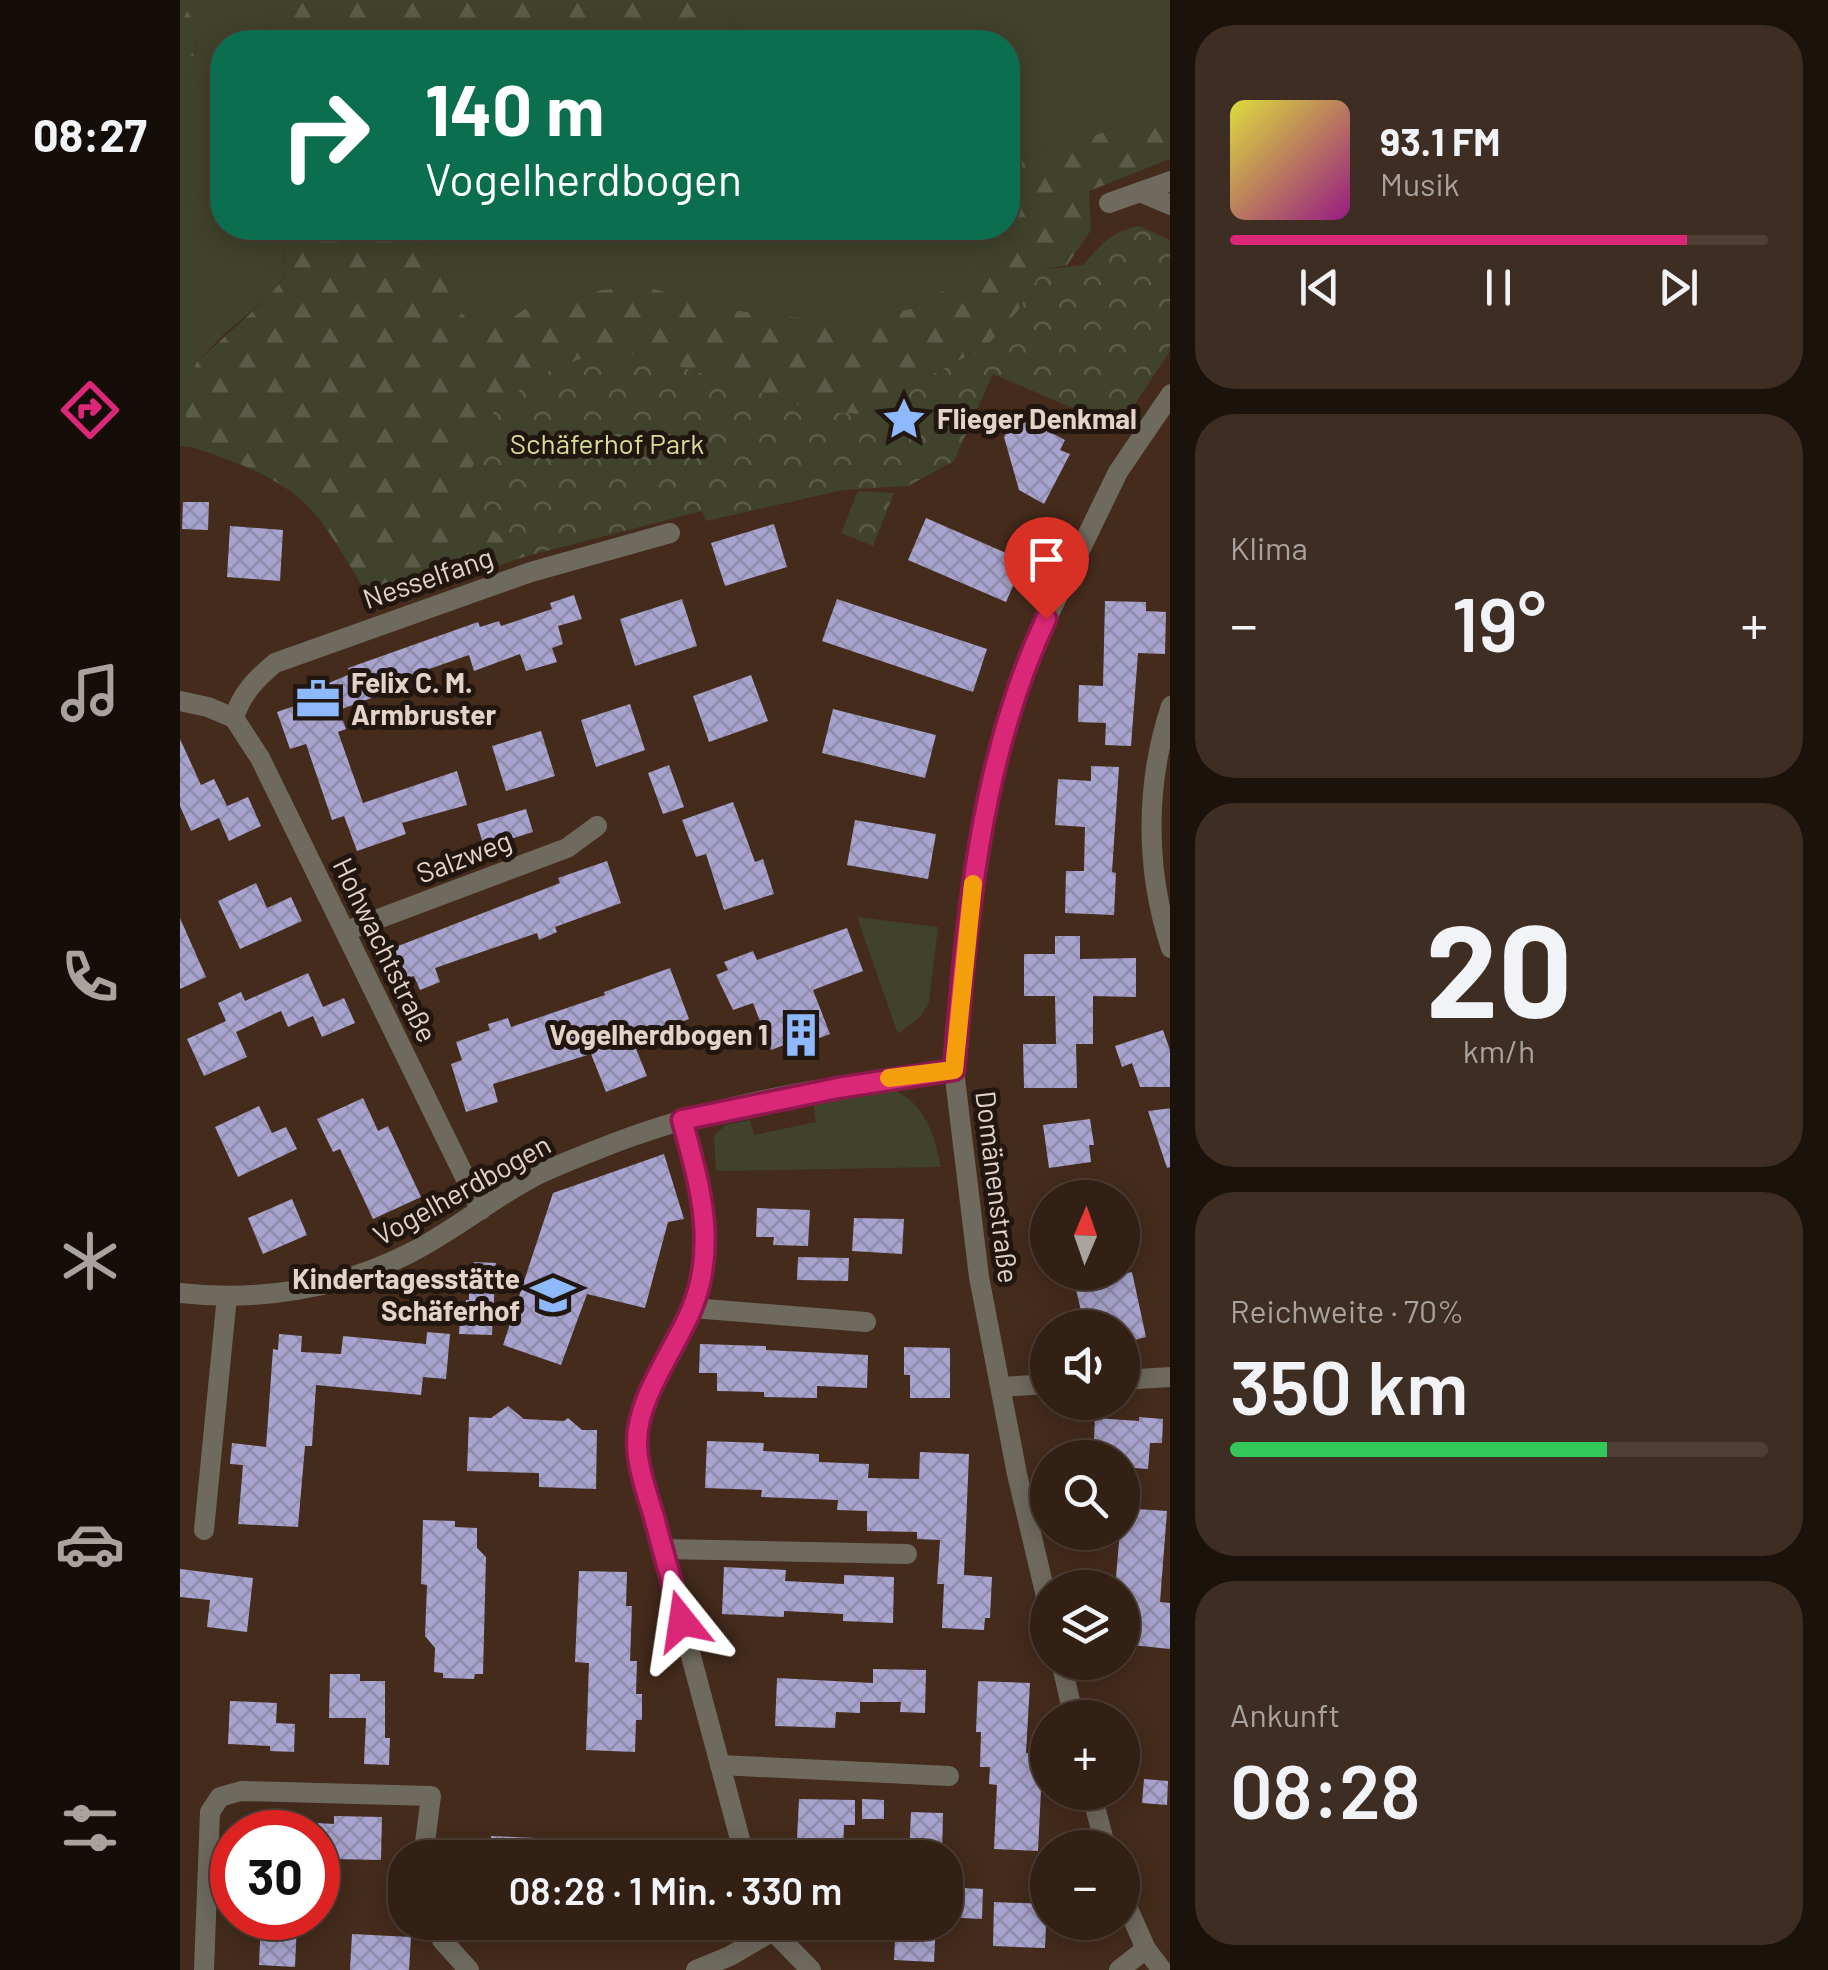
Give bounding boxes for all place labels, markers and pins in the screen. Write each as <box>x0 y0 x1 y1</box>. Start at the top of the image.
place icon: Flieger Denkmal <box>880 395 928 443</box>
place label: Flieger Denkmal <box>937 401 1137 435</box>
pin <box>1004 517 1089 620</box>
place label: Felix C. M. Armbruster <box>351 665 496 731</box>
office icon: Felix C. M. Armbruster <box>294 675 342 723</box>
building icon: Vogelherdbogen 1 <box>777 1011 825 1059</box>
place label: Vogelherdbogen 1 <box>549 1017 768 1051</box>
place label: Kindertagesstätte Schäferhof <box>292 1261 520 1327</box>
school or university icon: Kindertagesstätte Schäferhof <box>529 1271 577 1319</box>

